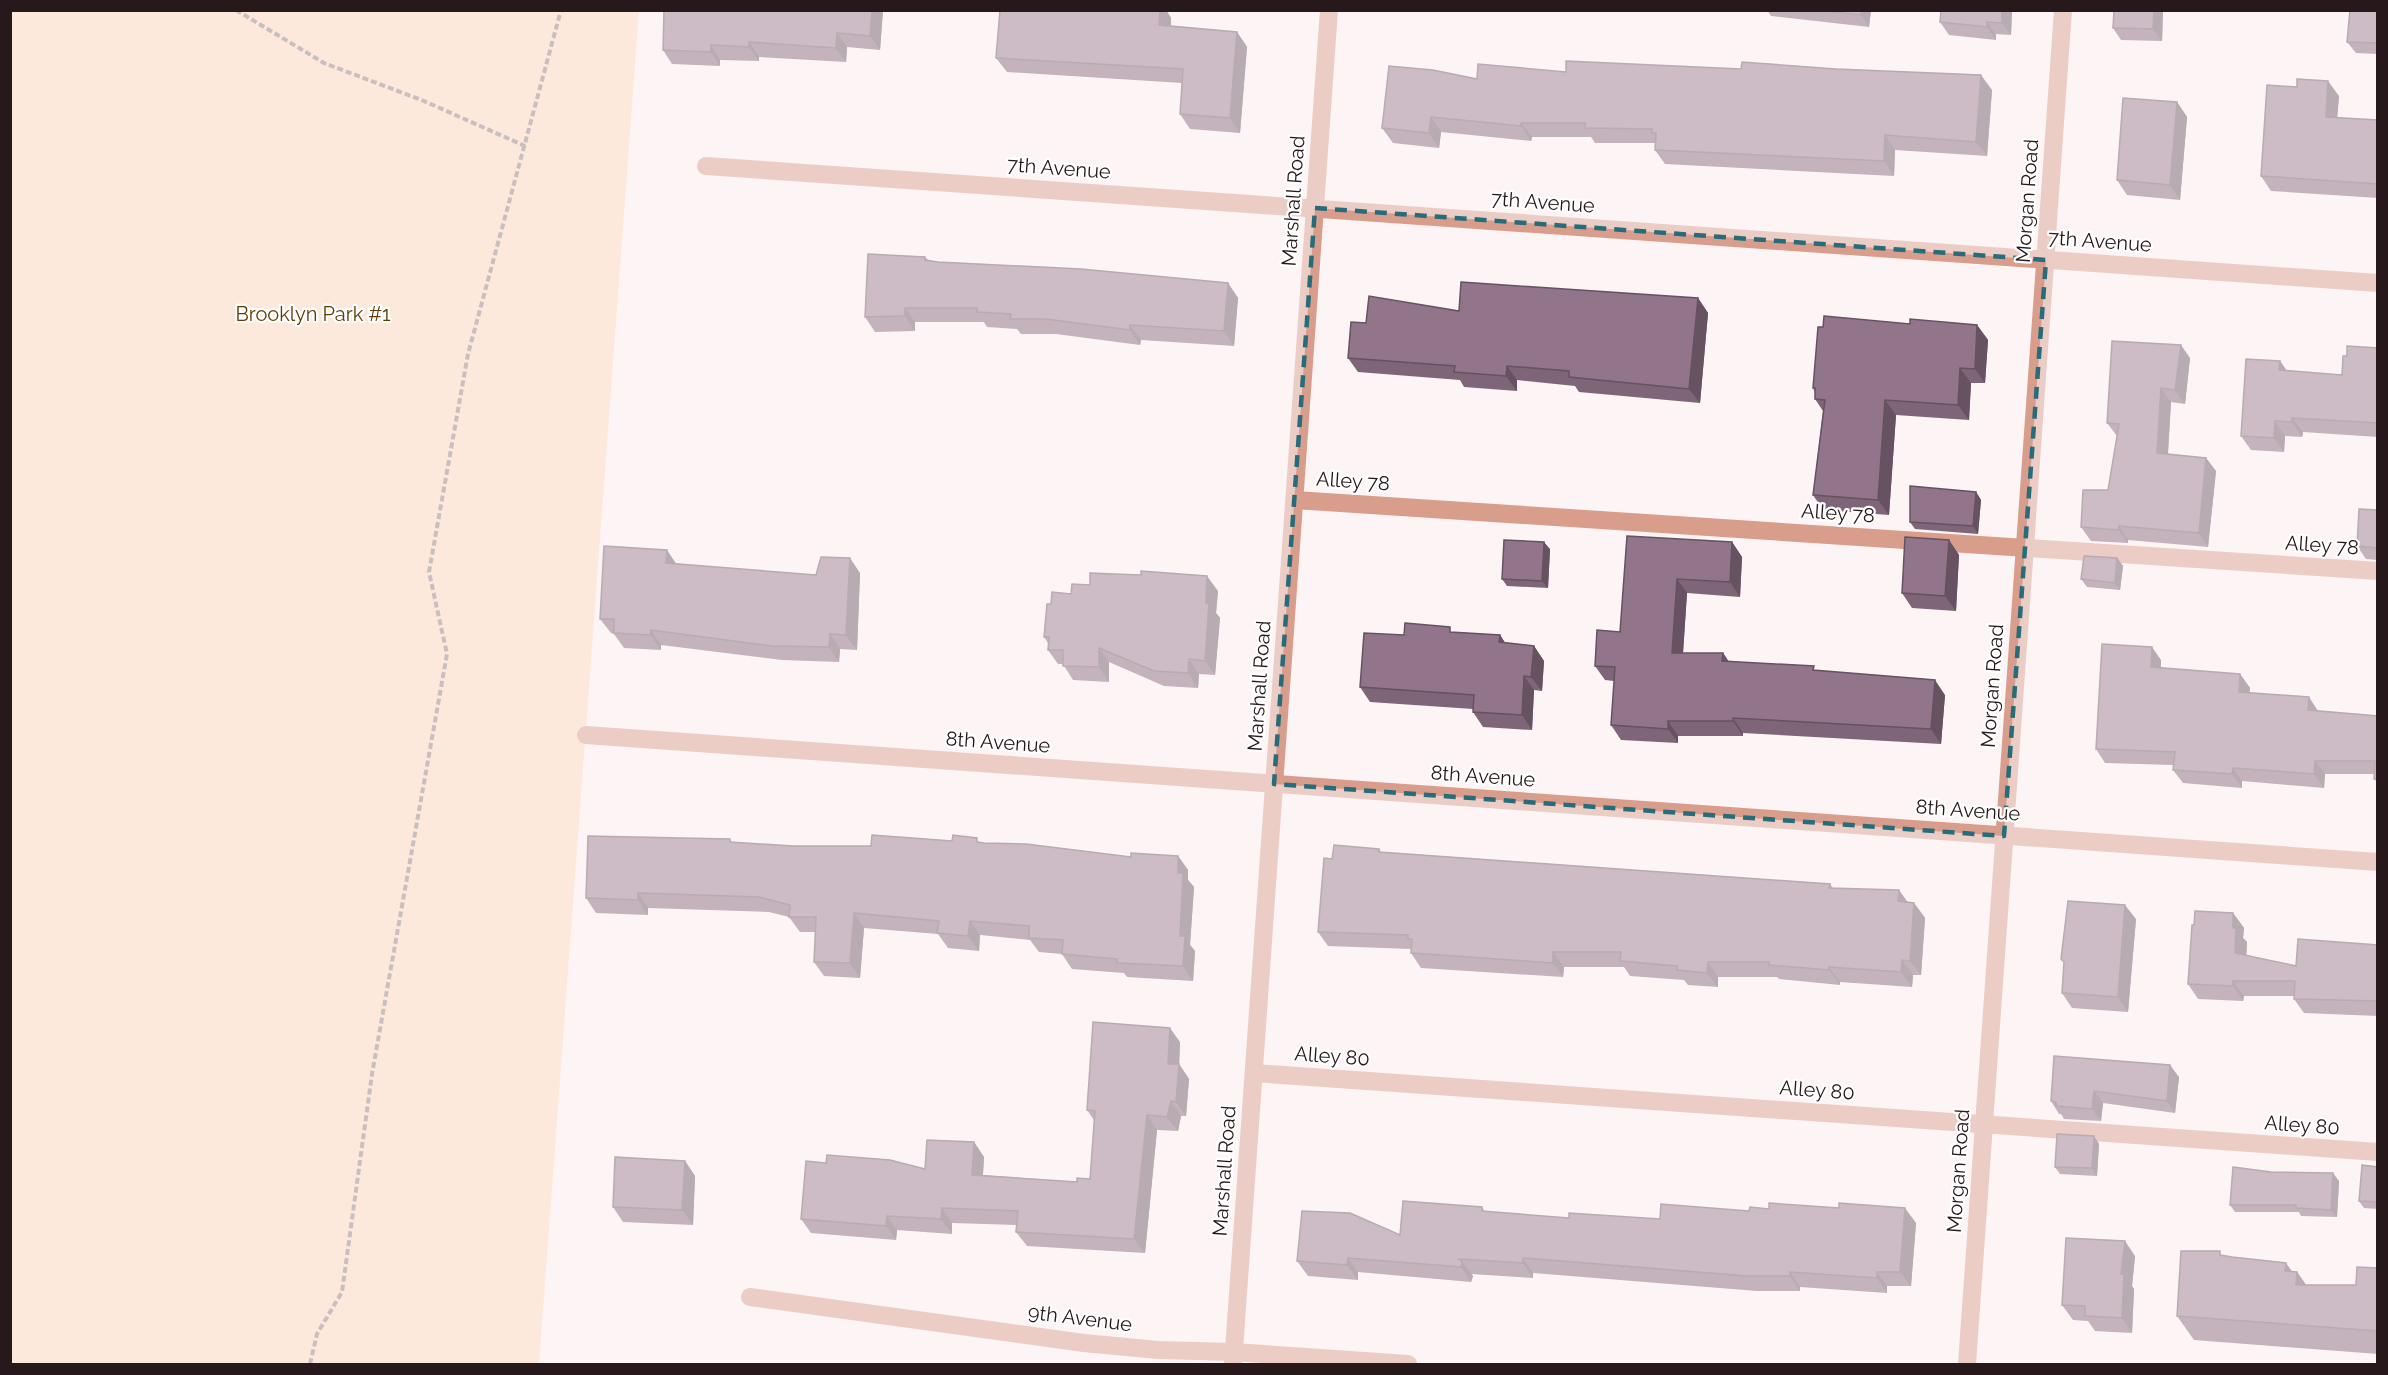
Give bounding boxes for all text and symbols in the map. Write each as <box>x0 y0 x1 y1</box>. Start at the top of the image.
street label: Marshall Road <box>1276 135 1310 267</box>
street label: Morgan Road <box>2011 138 2043 264</box>
street label: 7th Avenue <box>1006 152 1112 184</box>
street label: 7th Avenue <box>1490 186 1596 218</box>
street label: 7th Avenue <box>2047 225 2153 257</box>
park label: Brooklyn Park #1 <box>235 302 391 326</box>
street label: Alley 78 <box>1315 466 1391 496</box>
street label: Alley 78 <box>1800 498 1876 528</box>
street label: Alley 78 <box>2284 530 2360 560</box>
street label: Marshall Road <box>1242 620 1276 752</box>
street label: Morgan Road <box>1976 623 2008 749</box>
street label: 8th Avenue <box>945 726 1051 758</box>
street label: 8th Avenue <box>1430 760 1536 792</box>
street label: 8th Avenue <box>1915 794 2021 826</box>
street label: Alley 80 <box>1294 1041 1370 1071</box>
street label: Alley 80 <box>1779 1075 1855 1105</box>
street label: Marshall Road <box>1207 1105 1241 1237</box>
street label: Morgan Road <box>1942 1108 1974 1234</box>
street label: Alley 80 <box>2264 1110 2340 1140</box>
street label: 9th Avenue <box>1027 1300 1134 1336</box>

